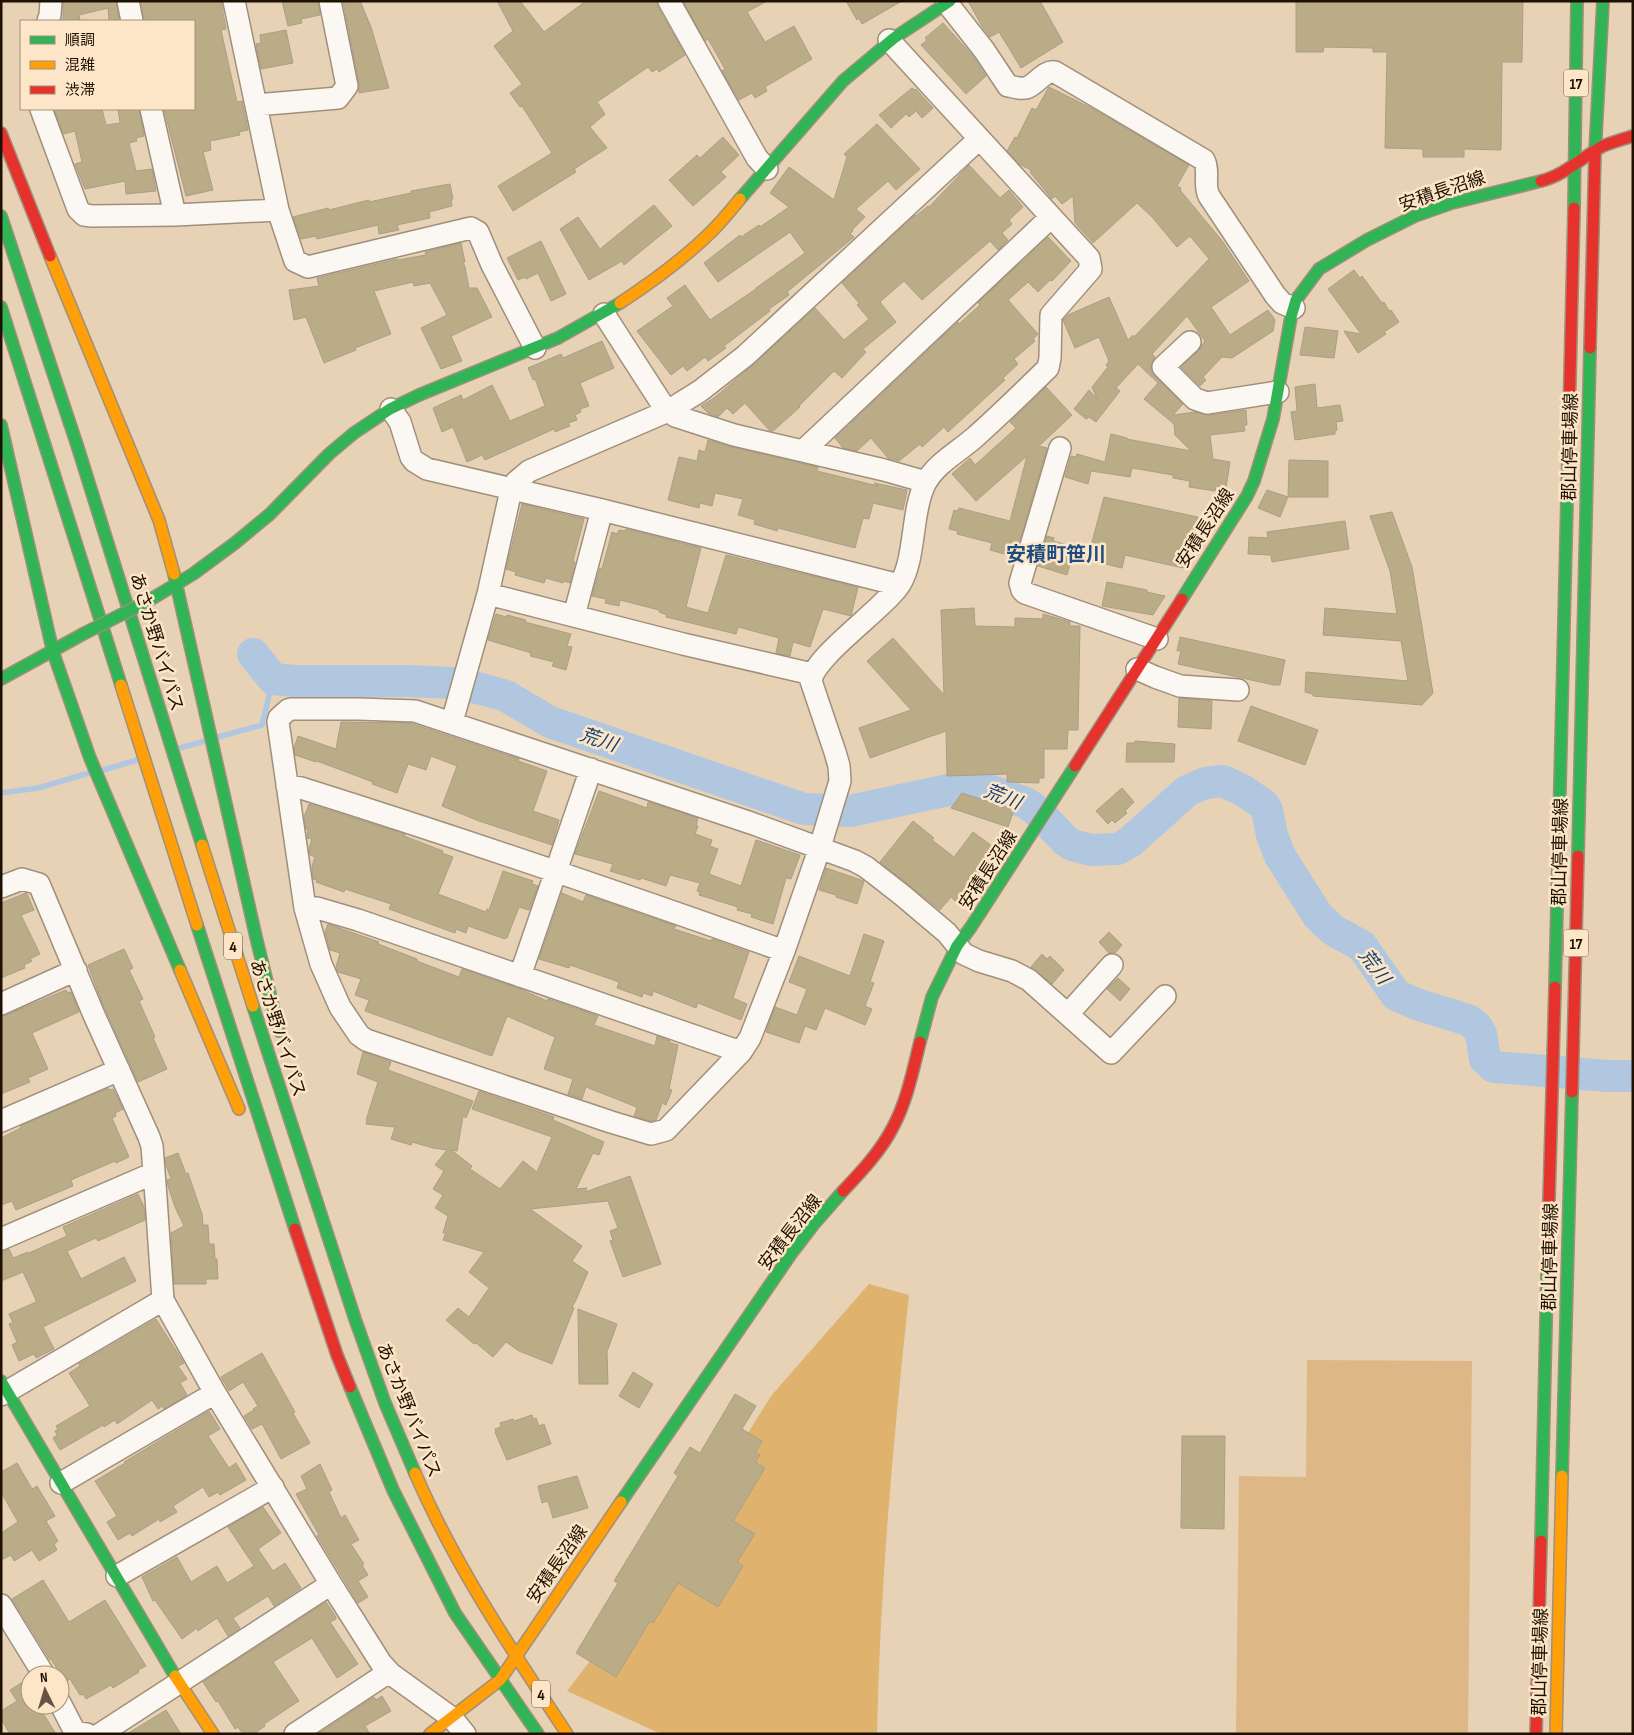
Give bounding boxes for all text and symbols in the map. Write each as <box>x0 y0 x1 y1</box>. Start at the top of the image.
legend <box>20 20 195 110</box>
text: 順調 <box>65 31 95 50</box>
text: 混雑 <box>65 56 95 75</box>
road number: 17 <box>1564 70 1588 96</box>
text: 渋滞 <box>65 81 95 100</box>
street label: 安積長沼線 <box>1396 167 1488 216</box>
street label: 郡山停車場線 <box>1559 393 1582 501</box>
street label: 安積長沼線 <box>1172 485 1239 572</box>
district label: 安積町笹川 <box>1006 543 1106 567</box>
street label: あさか野バイパス <box>125 570 188 714</box>
water label: 荒川 <box>577 723 622 758</box>
water label: 荒川 <box>981 780 1026 816</box>
street label: 郡山停車場線 <box>1549 798 1572 906</box>
street label: 安積長沼線 <box>955 827 1022 914</box>
road number: 17 <box>1564 930 1588 956</box>
road number: 4 <box>224 932 242 959</box>
water label: 荒川 <box>1353 945 1396 991</box>
street label: あさか野バイパス <box>245 957 310 1100</box>
street label: 安積長沼線 <box>754 1190 826 1274</box>
street label: 郡山停車場線 <box>1539 1203 1562 1311</box>
street label: あさか野バイパス <box>372 1340 445 1481</box>
street label: 安積長沼線 <box>523 1521 592 1607</box>
street label: 郡山停車場線 <box>1529 1608 1552 1716</box>
north arrow <box>20 1665 70 1715</box>
text: N <box>39 1669 48 1686</box>
road number: 4 <box>532 1680 550 1708</box>

